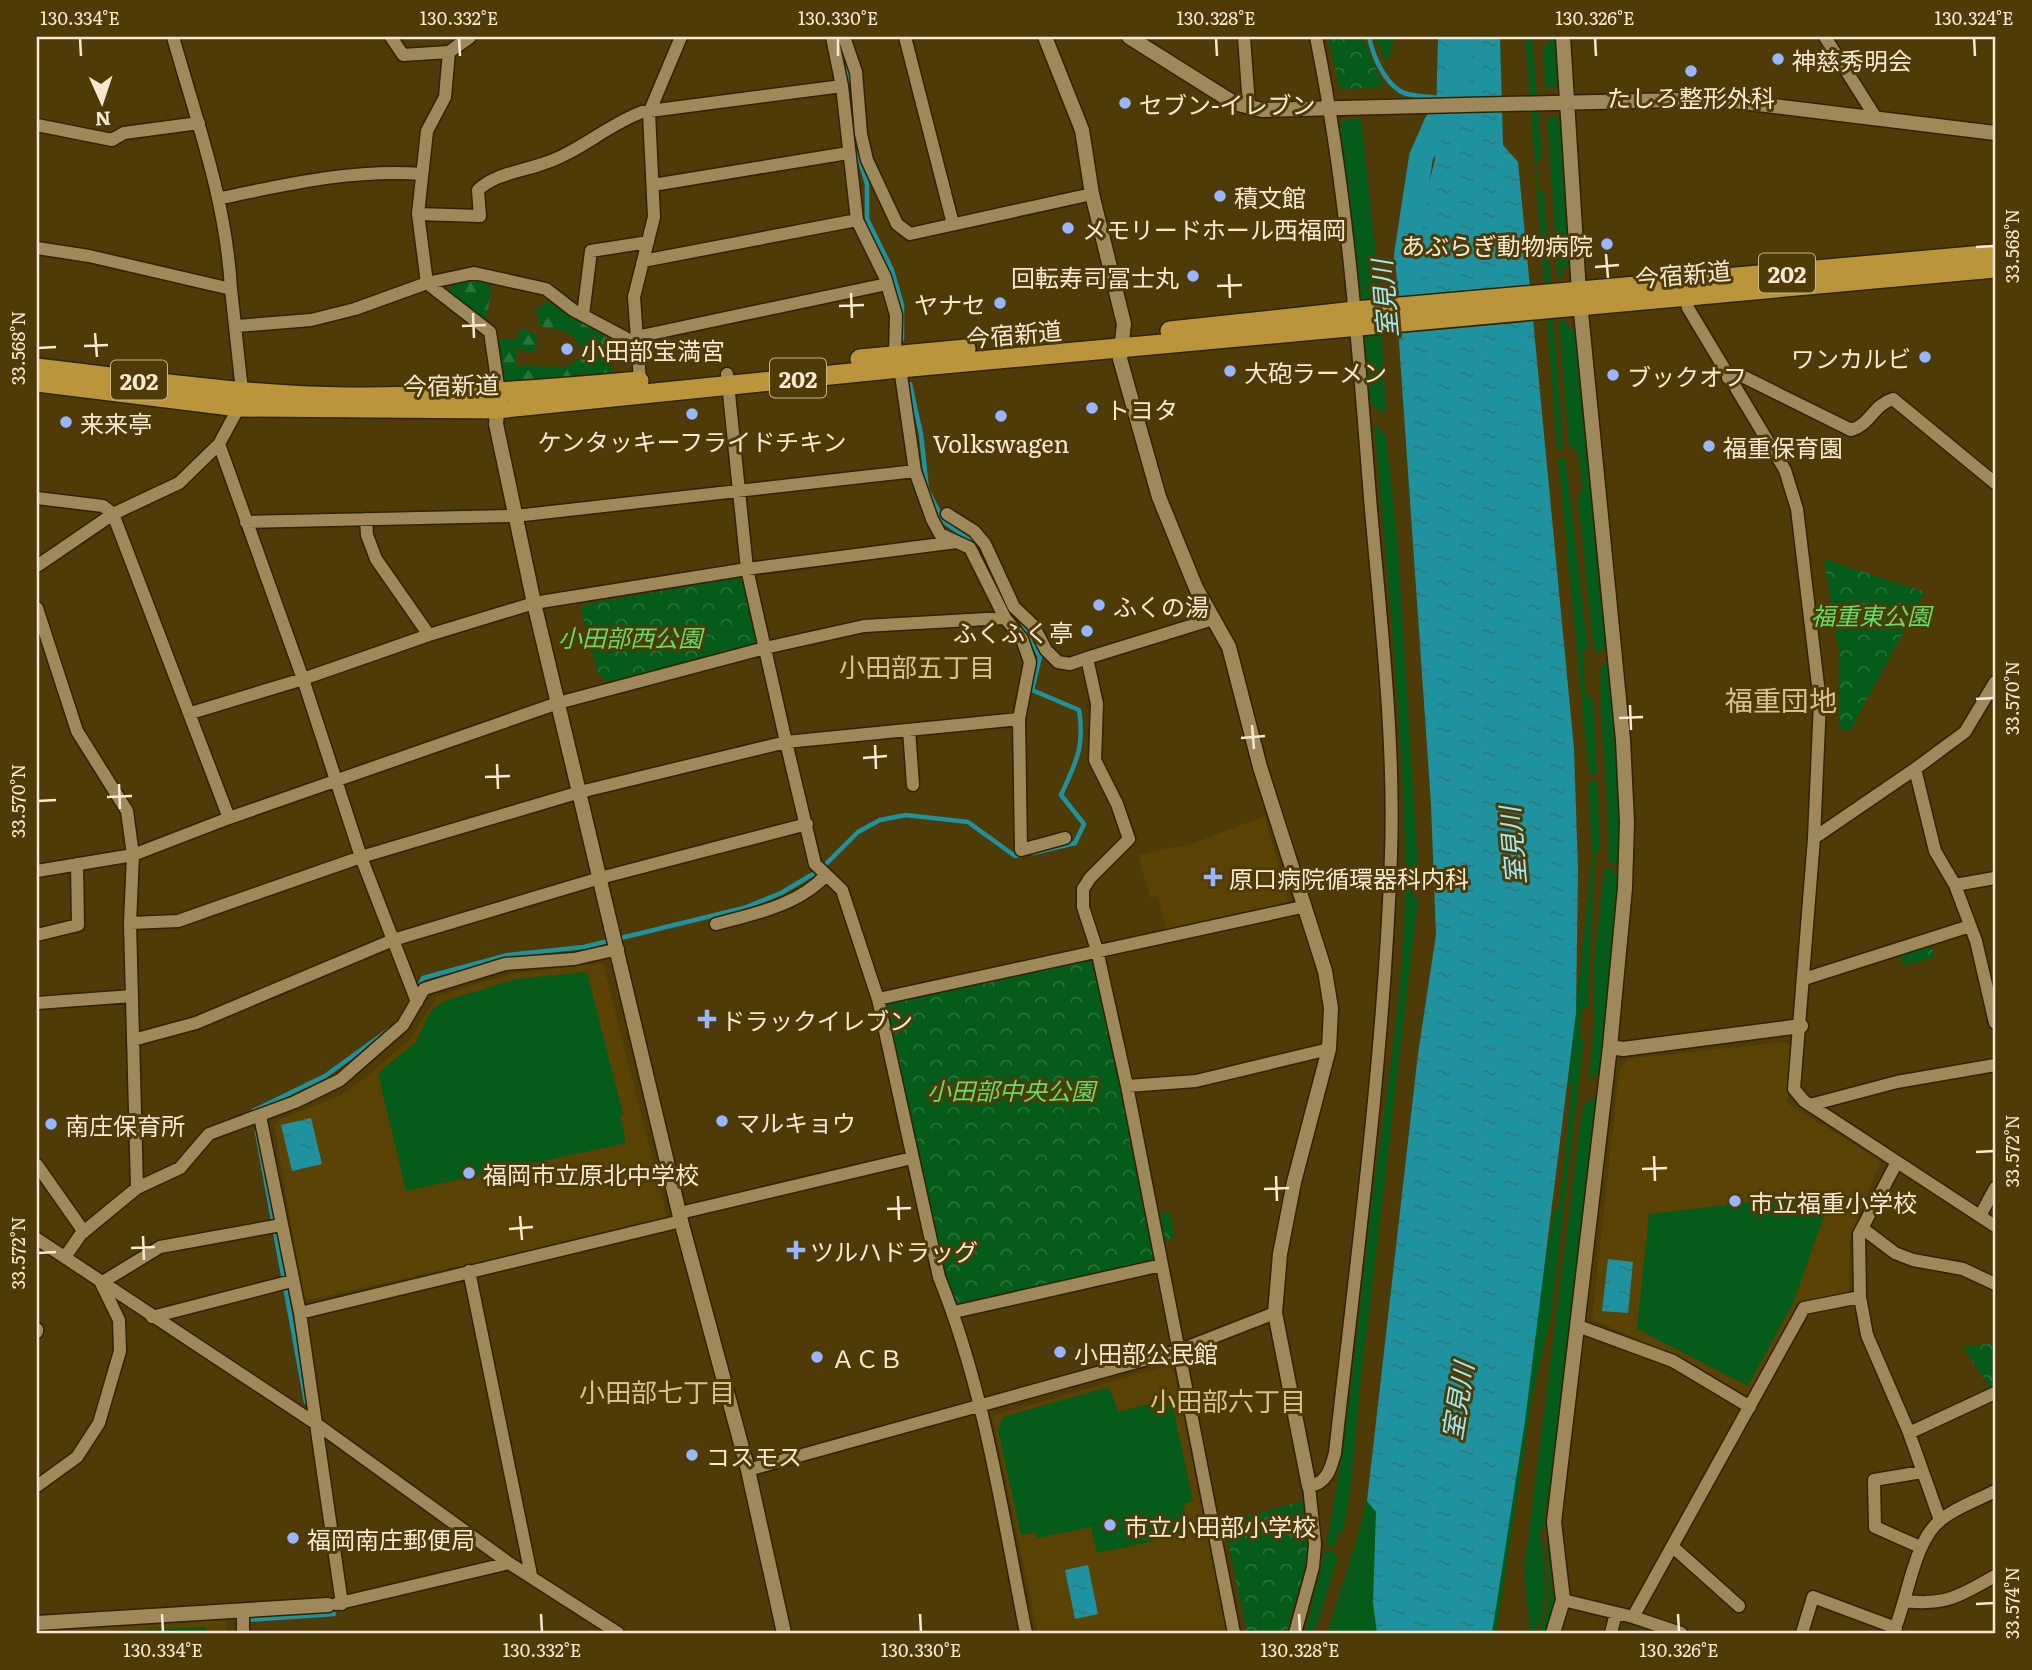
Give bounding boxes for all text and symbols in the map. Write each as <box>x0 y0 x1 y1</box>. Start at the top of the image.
text: 130.334°E <box>40 4 120 31</box>
text: 130.332°E <box>420 4 498 31</box>
text: 130.330°E <box>798 4 878 31</box>
text: 130.328°E <box>1176 4 1256 31</box>
text: 130.326°E <box>1556 4 1634 31</box>
text: 130.324°E <box>1935 4 2013 31</box>
place label: 神慈秀明会 <box>1792 42 1912 77</box>
marker: 神慈秀明会 <box>1770 51 1786 67</box>
marker: たしろ整形外科 <box>1683 63 1699 79</box>
north arrow <box>66 66 136 136</box>
place label: たしろ整形外科 <box>1607 79 1775 114</box>
place label: セブン-イレブン <box>1139 86 1316 121</box>
marker: セブン-イレブン <box>1117 95 1133 111</box>
text: N <box>94 106 112 134</box>
place label: 積文館 <box>1234 179 1306 214</box>
marker: 積文館 <box>1212 188 1228 204</box>
text: 33.568°N <box>1998 209 2025 283</box>
place label: メモリードホール西福岡 <box>1082 211 1346 246</box>
marker: メモリードホール西福岡 <box>1060 220 1076 236</box>
place label: あぶらぎ動物病院 <box>1401 227 1593 262</box>
marker: あぶらぎ動物病院 <box>1599 236 1615 252</box>
street label: 今宿新道 <box>1634 251 1732 295</box>
road number: 202 <box>1759 254 1815 292</box>
water label: 室見川 <box>1360 255 1406 340</box>
place label: 回転寿司冨士丸 <box>1011 259 1179 294</box>
marker: 回転寿司冨士丸 <box>1185 268 1201 284</box>
place label: ヤナセ <box>914 286 986 321</box>
marker: ヤナセ <box>992 295 1008 311</box>
text: 33.568°N <box>4 311 31 385</box>
street label: 今宿新道 <box>965 311 1063 355</box>
place label: 小田部宝満宮 <box>581 332 725 367</box>
place label: ワンカルビ <box>1791 340 1911 375</box>
marker: 小田部宝満宮 <box>559 341 575 357</box>
marker: ワンカルビ <box>1917 349 1933 365</box>
place label: 大砲ラーメン <box>1244 354 1387 389</box>
road number: 202 <box>770 358 826 398</box>
place label: ブックオフ <box>1627 358 1747 393</box>
road number: 202 <box>111 360 167 400</box>
marker: 大砲ラーメン <box>1222 363 1238 379</box>
street label: 今宿新道 <box>403 366 499 402</box>
marker: ブックオフ <box>1605 367 1621 383</box>
place label: トヨタ <box>1106 391 1178 426</box>
marker: トヨタ <box>1084 400 1100 416</box>
place label: 来来亭 <box>80 405 152 440</box>
marker: ケンタッキーフライドチキン <box>684 406 700 422</box>
marker: Volkswagen <box>993 408 1009 424</box>
marker: 来来亭 <box>58 414 74 430</box>
place label: ケンタッキーフライドチキン <box>537 423 847 458</box>
place label: Volkswagen <box>933 425 1070 460</box>
place label: 福重保育園 <box>1723 429 1843 464</box>
marker: 福重保育園 <box>1701 438 1717 454</box>
place label: ふくの湯 <box>1113 588 1209 623</box>
marker: ふくの湯 <box>1091 597 1107 613</box>
park label: 福重東公園 <box>1811 597 1934 632</box>
place label: ふくふく亭 <box>953 614 1073 649</box>
park label: 小田部西公園 <box>558 619 705 654</box>
marker: ふくふく亭 <box>1079 623 1095 639</box>
district label: 小田部五丁目 <box>839 646 995 685</box>
text: 33.570°N <box>1998 661 2025 735</box>
district label: 福重団地 <box>1725 678 1837 720</box>
text: 33.570°N <box>4 764 31 838</box>
water label: 室見川 <box>1488 802 1534 887</box>
place label: 原口病院循環器科内科 <box>1229 860 1469 895</box>
marker: 原口病院循環器科内科 <box>1203 867 1223 887</box>
place label: ドラックイレブン <box>721 1002 913 1037</box>
marker: ドラックイレブン <box>699 1011 715 1027</box>
park label: 小田部中央公園 <box>927 1072 1098 1107</box>
place label: マルキョウ <box>736 1104 856 1139</box>
place label: 南庄保育所 <box>65 1107 185 1142</box>
marker: マルキョウ <box>714 1113 730 1129</box>
text: 33.572°N <box>1998 1114 2025 1188</box>
marker: 南庄保育所 <box>43 1116 59 1132</box>
place label: 福岡市立原北中学校 <box>483 1156 699 1191</box>
marker: 福岡市立原北中学校 <box>461 1165 477 1181</box>
place label: 市立福重小学校 <box>1749 1184 1917 1219</box>
marker: 市立福重小学校 <box>1727 1193 1743 1209</box>
text: 33.572°N <box>4 1216 31 1290</box>
place label: ツルハドラッグ <box>810 1233 978 1268</box>
marker: ツルハドラッグ <box>788 1242 804 1258</box>
place label: 小田部公民館 <box>1074 1335 1218 1370</box>
place label: ＡＣＢ <box>831 1340 903 1375</box>
marker: 小田部公民館 <box>1052 1344 1068 1360</box>
marker: ＡＣＢ <box>809 1349 825 1365</box>
water label: 室見川 <box>1431 1356 1482 1443</box>
district label: 小田部七丁目 <box>579 1371 735 1410</box>
district label: 小田部六丁目 <box>1150 1380 1306 1419</box>
place label: コスモス <box>706 1438 802 1473</box>
marker: コスモス <box>684 1447 700 1463</box>
place label: 市立小田部小学校 <box>1124 1508 1316 1543</box>
marker: 市立小田部小学校 <box>1102 1517 1118 1533</box>
place label: 福岡南庄郵便局 <box>307 1521 475 1556</box>
marker: 福岡南庄郵便局 <box>285 1530 301 1546</box>
text: 33.574°N <box>1998 1567 2025 1639</box>
text: 130.334°E <box>123 1636 203 1663</box>
text: 130.332°E <box>503 1636 581 1663</box>
text: 130.330°E <box>881 1636 961 1663</box>
text: 130.328°E <box>1260 1636 1340 1663</box>
text: 130.326°E <box>1640 1636 1718 1663</box>

